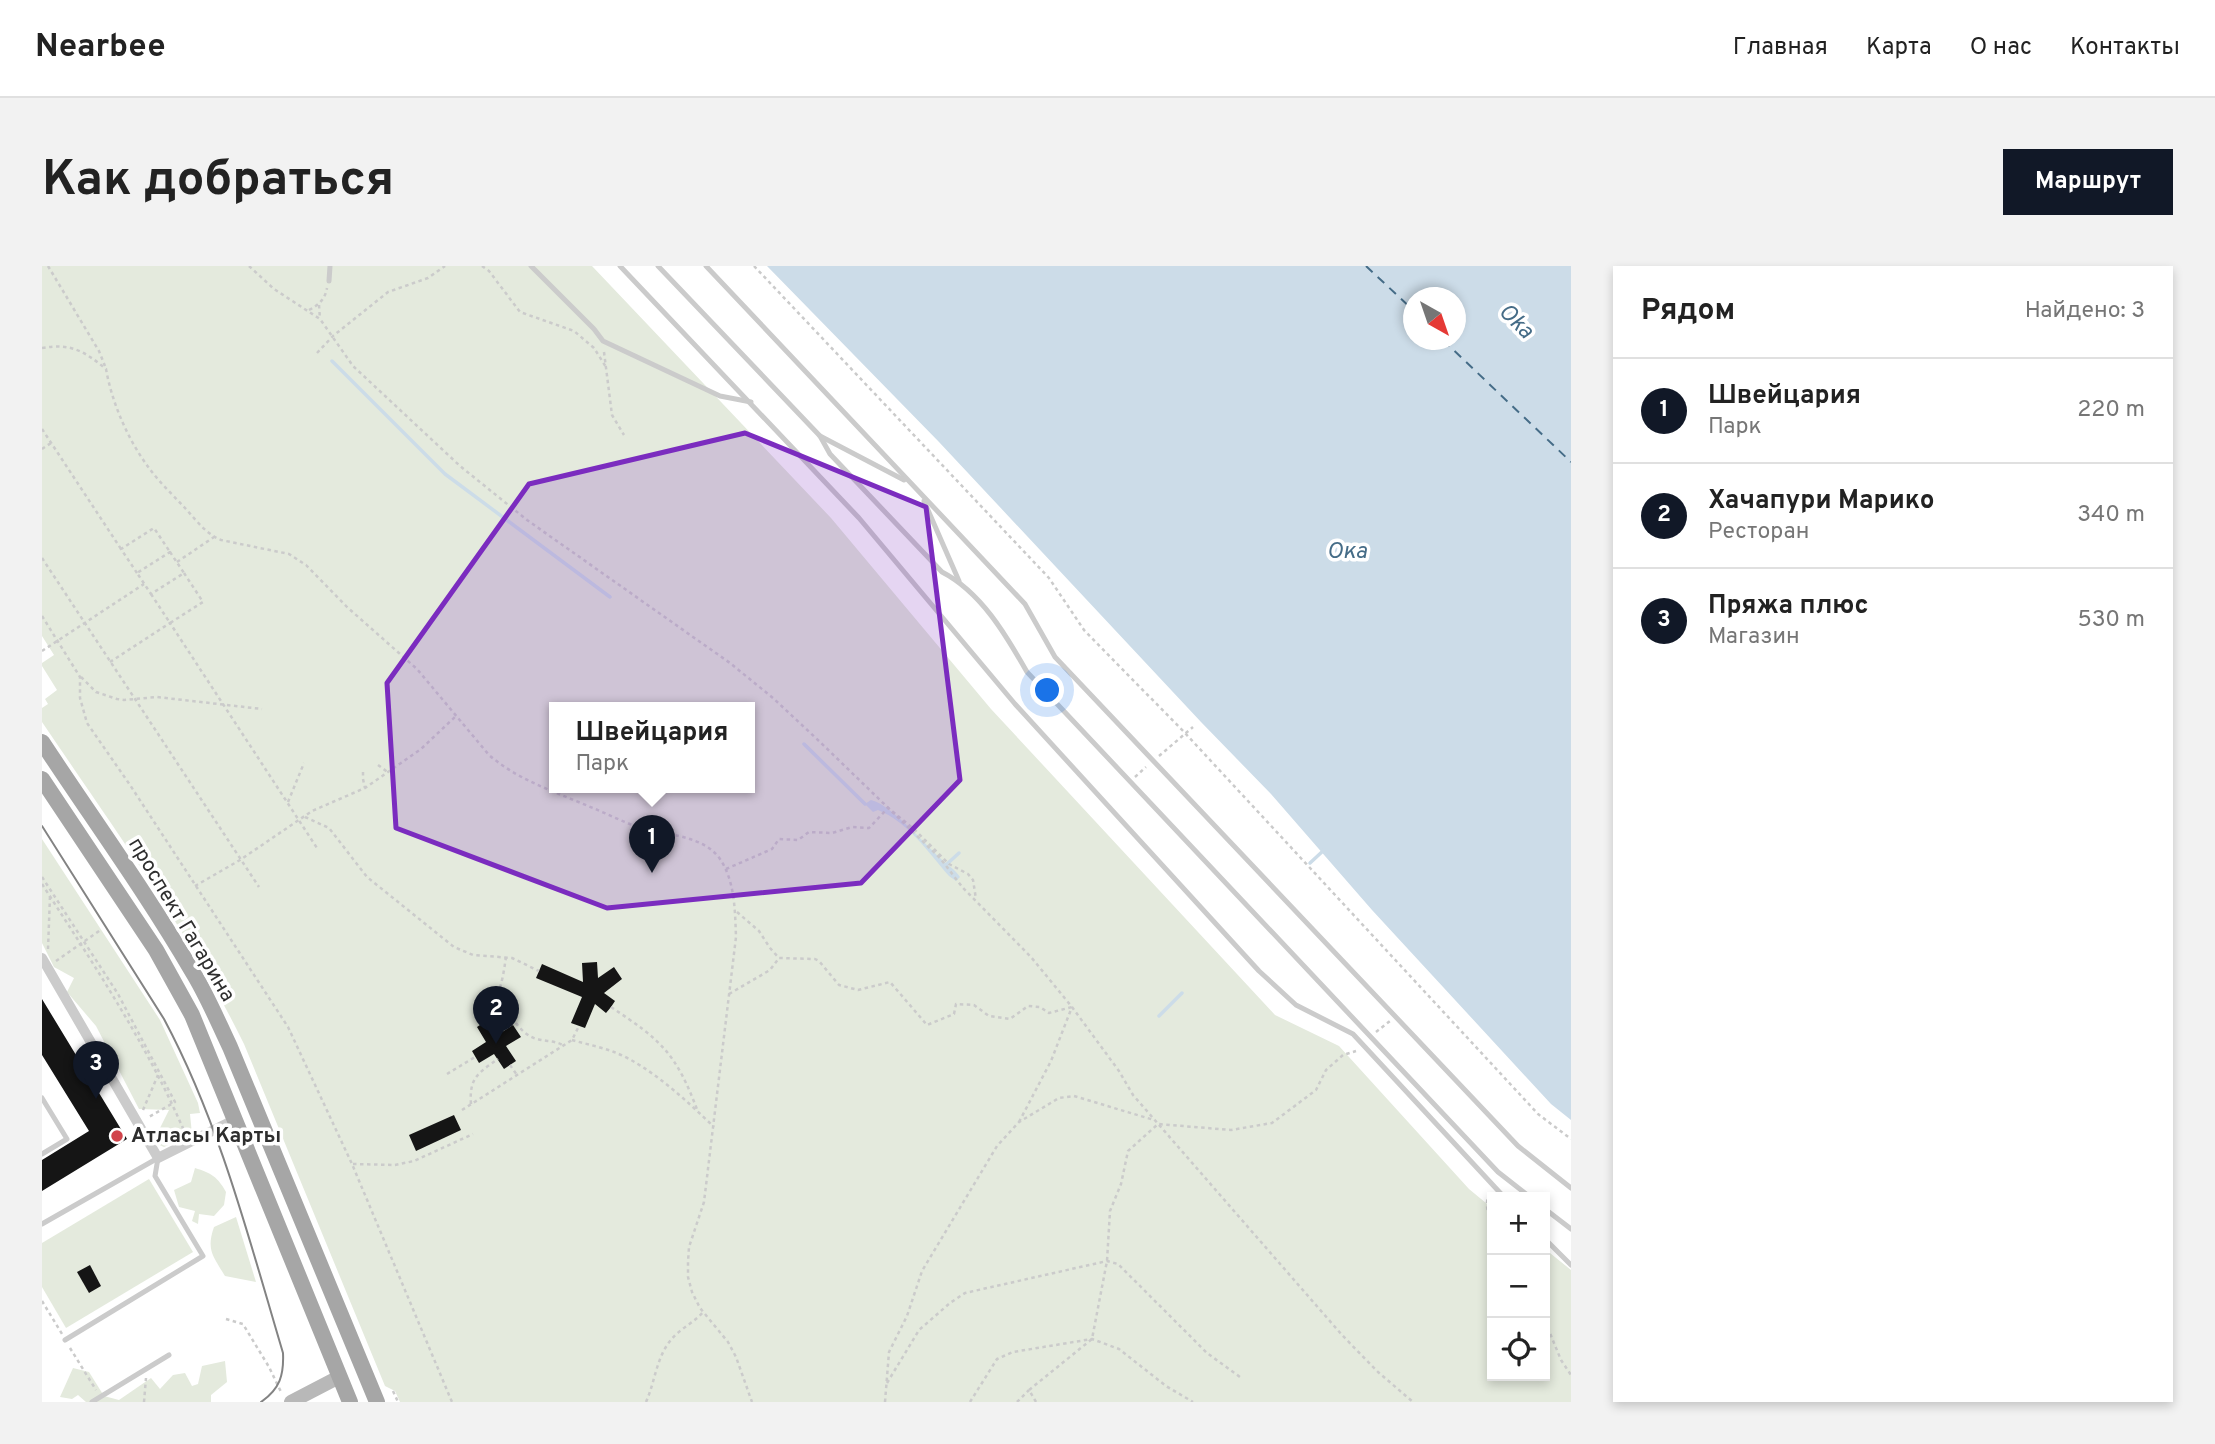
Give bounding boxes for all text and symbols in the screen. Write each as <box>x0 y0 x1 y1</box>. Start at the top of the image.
text: Nearbee <box>35 27 166 69</box>
text: Главная <box>1733 33 1828 63</box>
text: Карта <box>1866 33 1932 63</box>
text: О нас <box>1970 33 2032 63</box>
text: Контакты <box>2070 33 2180 63</box>
button: Маршрут <box>2003 149 2173 215</box>
text: Как добраться <box>42 151 394 213</box>
north arrow <box>1403 287 1466 350</box>
text: Рядом <box>1641 293 1735 330</box>
text: Найдено: 3 <box>2025 297 2145 326</box>
water label: Oka <box>1491 298 1539 346</box>
text: Швейцария <box>1708 380 1861 413</box>
text: 1 <box>1659 396 1669 425</box>
text: 220 m <box>2077 396 2145 425</box>
text: Парк <box>1708 413 1762 442</box>
text: Хачапури Марико <box>1708 485 1934 518</box>
text: 2 <box>1657 501 1671 530</box>
text: 340 m <box>2077 501 2145 530</box>
text: Ресторан <box>1708 518 1809 547</box>
water label: Ока <box>1327 538 1367 567</box>
text: Пряжа плюс <box>1708 590 1869 623</box>
text: 3 <box>1657 606 1671 635</box>
text: 530 m <box>2077 606 2145 635</box>
text: Магазин <box>1708 623 1800 652</box>
your location <box>1030 673 1064 707</box>
popup <box>549 702 755 793</box>
text: Швейцария <box>576 717 728 750</box>
text: Парк <box>576 750 629 779</box>
pin: 1 <box>629 815 675 873</box>
street label: проспект Гагарина <box>121 833 241 1007</box>
pin: 2 <box>473 986 519 1044</box>
pin: 3 <box>73 1041 119 1099</box>
place label: Атласы Карты <box>131 1123 281 1150</box>
marker: Атласы Карты <box>109 1128 125 1144</box>
map controls <box>1487 1192 1550 1381</box>
button: + <box>1487 1192 1550 1255</box>
button: − <box>1487 1255 1550 1318</box>
button: locate <box>1487 1318 1550 1381</box>

